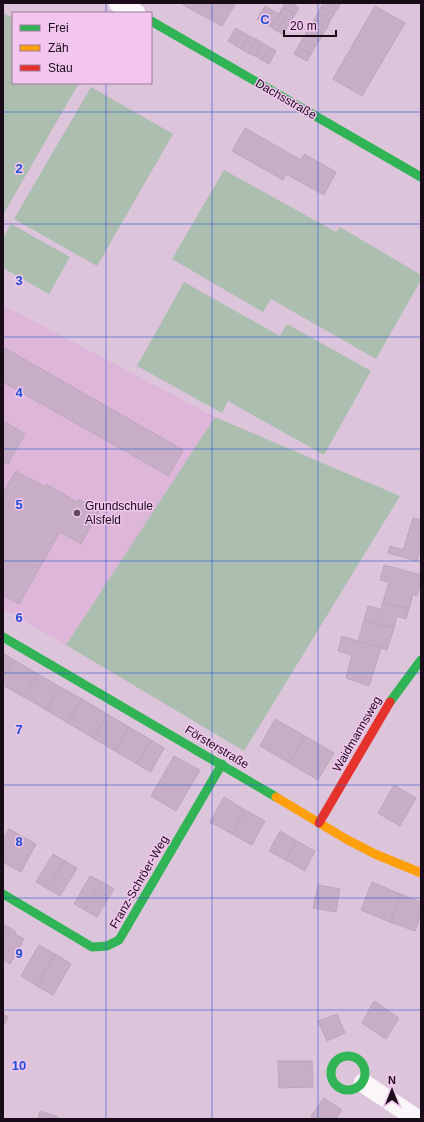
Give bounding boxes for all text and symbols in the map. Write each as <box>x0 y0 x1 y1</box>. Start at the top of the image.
legend <box>12 12 152 84</box>
text: C <box>260 12 270 27</box>
scale bar <box>284 12 336 38</box>
text: 20 m <box>290 19 317 33</box>
text: Frei <box>48 21 69 35</box>
text: Zäh <box>48 41 69 55</box>
text: Stau <box>48 61 73 75</box>
street label: Dachsstraße <box>253 76 319 122</box>
text: 2 <box>15 161 23 176</box>
text: 3 <box>15 273 23 288</box>
text: 4 <box>15 385 23 400</box>
text: 5 <box>15 497 23 512</box>
place label: Grundschule Alsfeld <box>85 499 153 527</box>
marker: Grundschule Alsfeld <box>72 508 82 518</box>
text: 6 <box>15 610 23 625</box>
street label: Waidmannsweg <box>330 694 384 774</box>
text: 7 <box>15 722 23 737</box>
street label: Försterstraße <box>183 722 252 772</box>
street label: Franz-Schröer-Weg <box>107 833 171 931</box>
text: 8 <box>15 834 23 849</box>
text: 9 <box>15 946 23 961</box>
text: 10 <box>12 1058 26 1073</box>
north arrow <box>372 1070 412 1110</box>
text: N <box>388 1074 396 1086</box>

